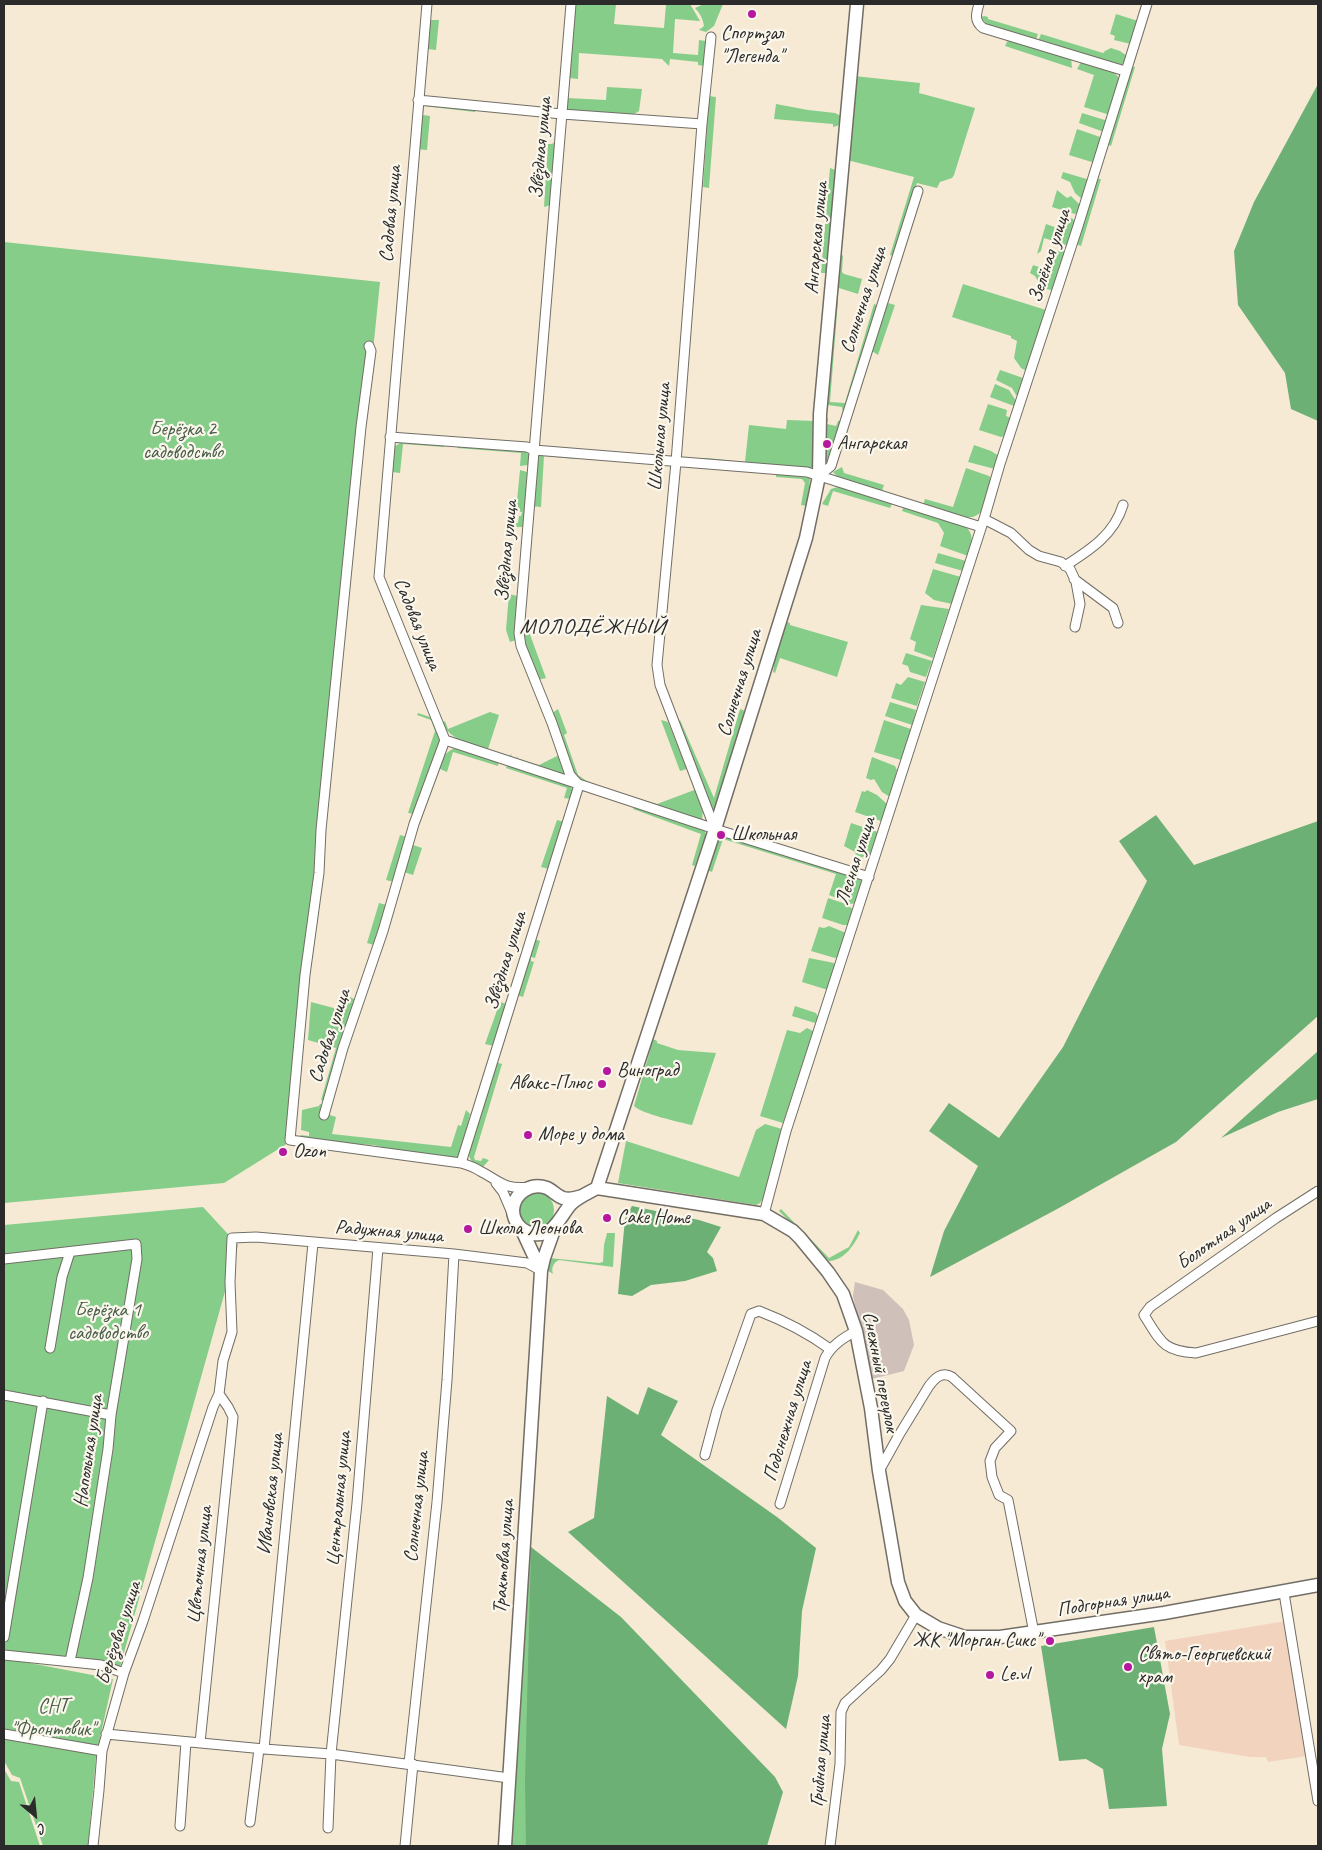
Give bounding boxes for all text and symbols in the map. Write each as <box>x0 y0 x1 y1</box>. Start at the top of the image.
marker: Спортзал "Легенда" <box>746 8 758 20</box>
place label: Спортзал "Легенда" <box>721 22 783 69</box>
street label: Звёздная улица <box>525 96 557 200</box>
street label: Садовая улица <box>375 165 407 263</box>
street label: Ангарская улица <box>800 181 834 295</box>
street label: Зелёная улица <box>1024 206 1076 306</box>
street label: Солнечная улица <box>835 244 893 356</box>
street label: Школьная улица <box>643 382 677 492</box>
park label: Берёзка 2 садоводство <box>143 418 223 465</box>
place label: Ангарская <box>837 432 906 456</box>
marker: Ангарская <box>821 438 833 450</box>
street label: Звёздная улица <box>491 499 523 603</box>
street label: Садовая улица <box>388 575 446 673</box>
district label: МОЛОДЁЖНЫЙ <box>518 614 668 640</box>
street label: Солнечная улица <box>712 626 768 740</box>
street label: Лесная улица <box>830 814 882 908</box>
place label: Школьная <box>731 823 796 847</box>
marker: Школьная <box>715 829 727 841</box>
street label: Звёздная улица <box>480 909 532 1013</box>
street label: Садовая улица <box>304 986 356 1086</box>
place label: Виноград <box>617 1059 678 1083</box>
marker: Виноград <box>601 1065 613 1077</box>
place label: Авакс-Плюс <box>509 1072 592 1096</box>
marker: Авакс-Плюс <box>596 1078 608 1090</box>
place label: Море у дома <box>538 1123 624 1147</box>
marker: Море у дома <box>522 1129 534 1141</box>
place label: Ozon <box>293 1140 326 1164</box>
marker: Ozon <box>277 1146 289 1158</box>
street label: Болотная улица <box>1172 1193 1276 1275</box>
place label: Cake Home <box>617 1206 690 1230</box>
marker: Cake Home <box>601 1212 613 1224</box>
street label: Радужная улица <box>334 1215 444 1249</box>
place label: Школа Леонова <box>478 1217 582 1241</box>
marker: Школа Леонова <box>462 1223 474 1235</box>
park label: Берёзка 1 садоводство <box>68 1299 148 1346</box>
street label: Снежный переулок <box>857 1310 903 1434</box>
street label: Подснежная улица <box>758 1358 818 1484</box>
street label: Напольная улица <box>69 1393 109 1509</box>
street label: Центральная улица <box>321 1431 357 1567</box>
street label: Ивановская улица <box>253 1432 289 1556</box>
street label: Солнечная улица <box>399 1451 435 1563</box>
street label: Трактовая улица <box>488 1499 520 1615</box>
street label: Цветочная улица <box>182 1505 218 1625</box>
street label: Берёзовая улица <box>91 1578 147 1688</box>
street label: Подгорная улица <box>1055 1581 1171 1623</box>
place label: ЖК "Морган Сикс" <box>913 1629 1040 1653</box>
marker: ЖК "Морган Сикс" <box>1044 1635 1056 1647</box>
place label: Свято-Георгиевский храм <box>1138 1643 1271 1690</box>
marker: Свято-Георгиевский храм <box>1122 1661 1134 1673</box>
place label: Le.vl <box>1000 1663 1029 1687</box>
marker: Le.vl <box>984 1669 996 1681</box>
park label: СНТ "Фронтовик" <box>11 1695 95 1742</box>
street label: Грибная улица <box>805 1714 837 1808</box>
north arrow <box>10 1790 60 1840</box>
text: С <box>35 1820 49 1838</box>

